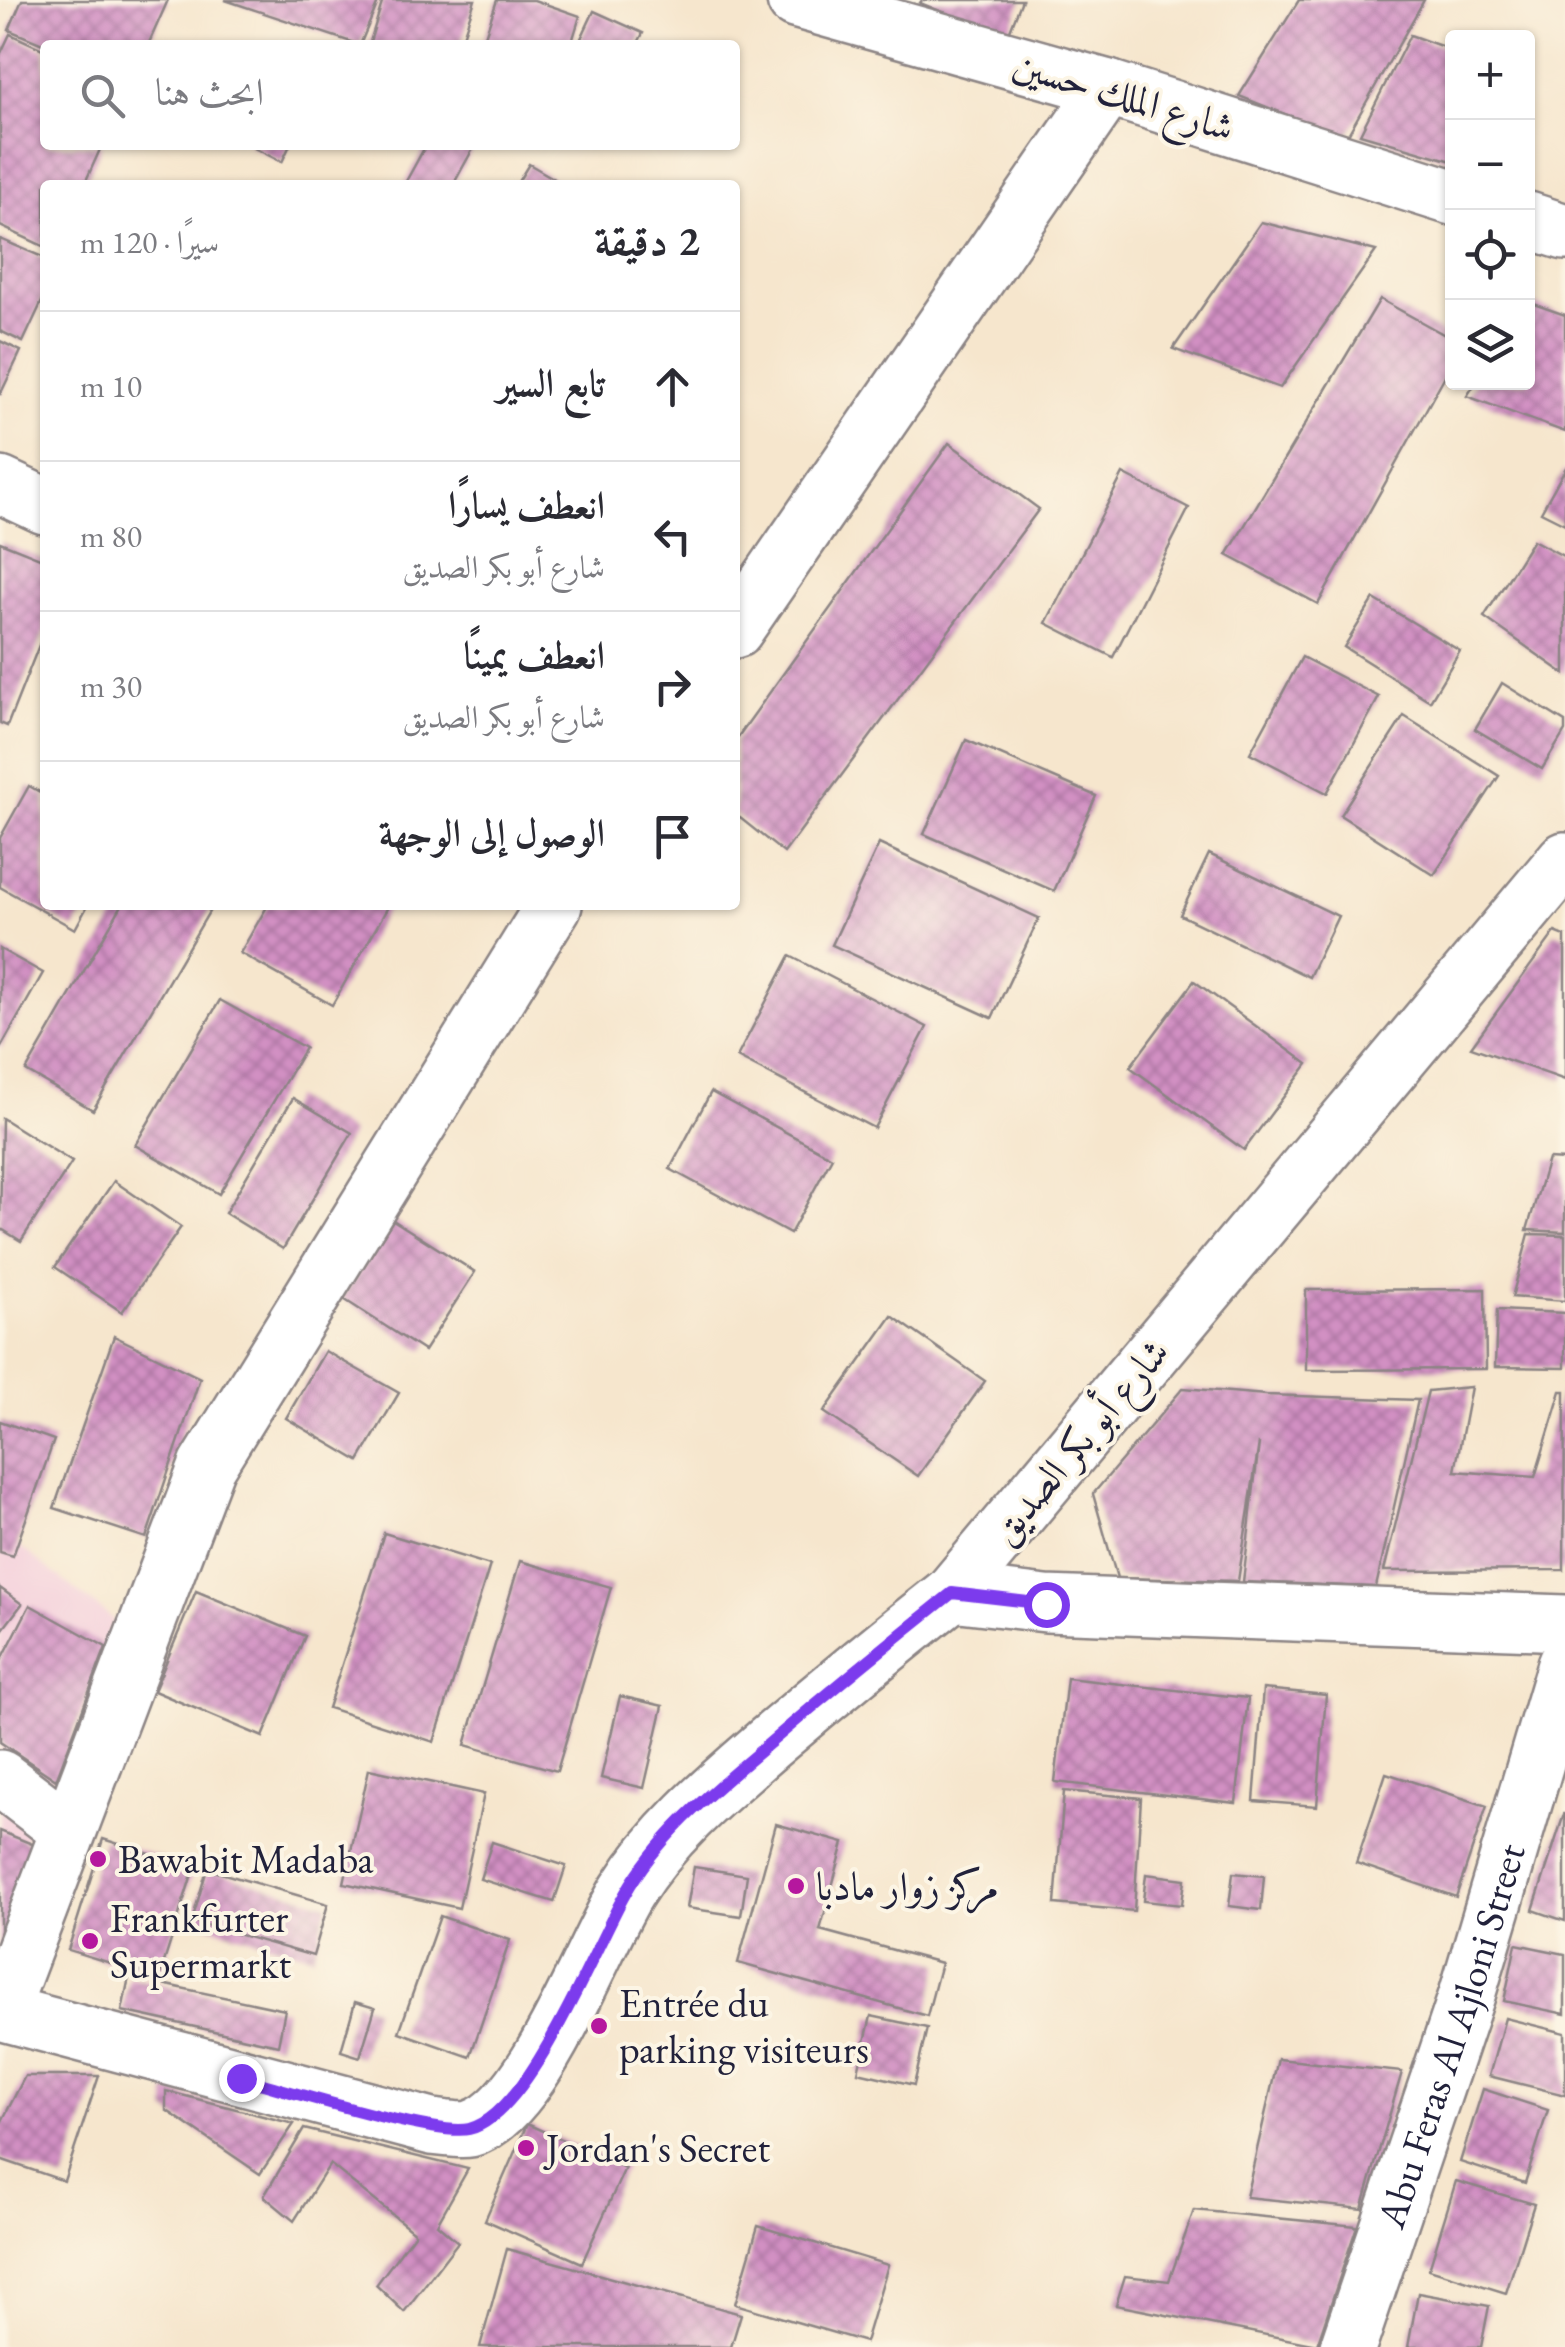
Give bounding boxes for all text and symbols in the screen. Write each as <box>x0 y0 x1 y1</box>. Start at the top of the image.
map controls <box>1445 30 1535 390</box>
button: + <box>1445 30 1535 120</box>
street label: شارع الملك حسين <box>1005 37 1241 161</box>
search box <box>40 40 740 150</box>
text: ابحث هنا <box>155 67 264 116</box>
icon: search <box>75 68 130 123</box>
button: − <box>1445 120 1535 210</box>
button: locate <box>1445 210 1535 300</box>
text: 2 دقيقة <box>594 213 700 268</box>
text: سيرًا · 120 m <box>80 221 219 263</box>
button: layers <box>1445 300 1535 390</box>
text: تابع السير <box>497 358 605 407</box>
icon: ahead <box>645 359 700 414</box>
text: 10 m <box>80 365 142 407</box>
text: انعطف يسارًا <box>448 480 605 529</box>
icon: left <box>645 509 700 564</box>
text: 80 m <box>80 515 142 557</box>
text: شارع أبو بكر الصديق <box>402 546 605 588</box>
text: انعطف يمينًا <box>464 630 605 679</box>
icon: right <box>645 659 700 714</box>
text: 30 m <box>80 665 142 707</box>
text: شارع أبو بكر الصديق <box>402 696 605 738</box>
text: الوصول إلى الوجهة <box>379 808 605 857</box>
icon: arrive <box>645 809 700 864</box>
street label: شارع أبو بكر الصديق <box>976 1326 1187 1560</box>
route start <box>1024 1582 1070 1628</box>
place label: Bawabit Madaba <box>118 1833 374 1885</box>
street label: Abu Feras Al Ajloni Street <box>1364 1837 1537 2235</box>
marker: Bawabit Madaba <box>87 1848 109 1870</box>
place label: مركز زوار مادبا <box>816 1860 999 1914</box>
marker: مركز زوار مادبا <box>785 1875 807 1897</box>
place label: Frankfurter Supermarkt <box>110 1892 292 1990</box>
marker: Frankfurter Supermarkt <box>79 1930 101 1952</box>
place label: Entrée du parking visiteurs <box>619 1977 869 2075</box>
marker: Entrée du parking visiteurs <box>588 2015 610 2037</box>
route end <box>219 2056 265 2102</box>
place label: Jordan's Secret <box>543 2122 770 2174</box>
marker: Jordan's Secret <box>515 2137 537 2159</box>

